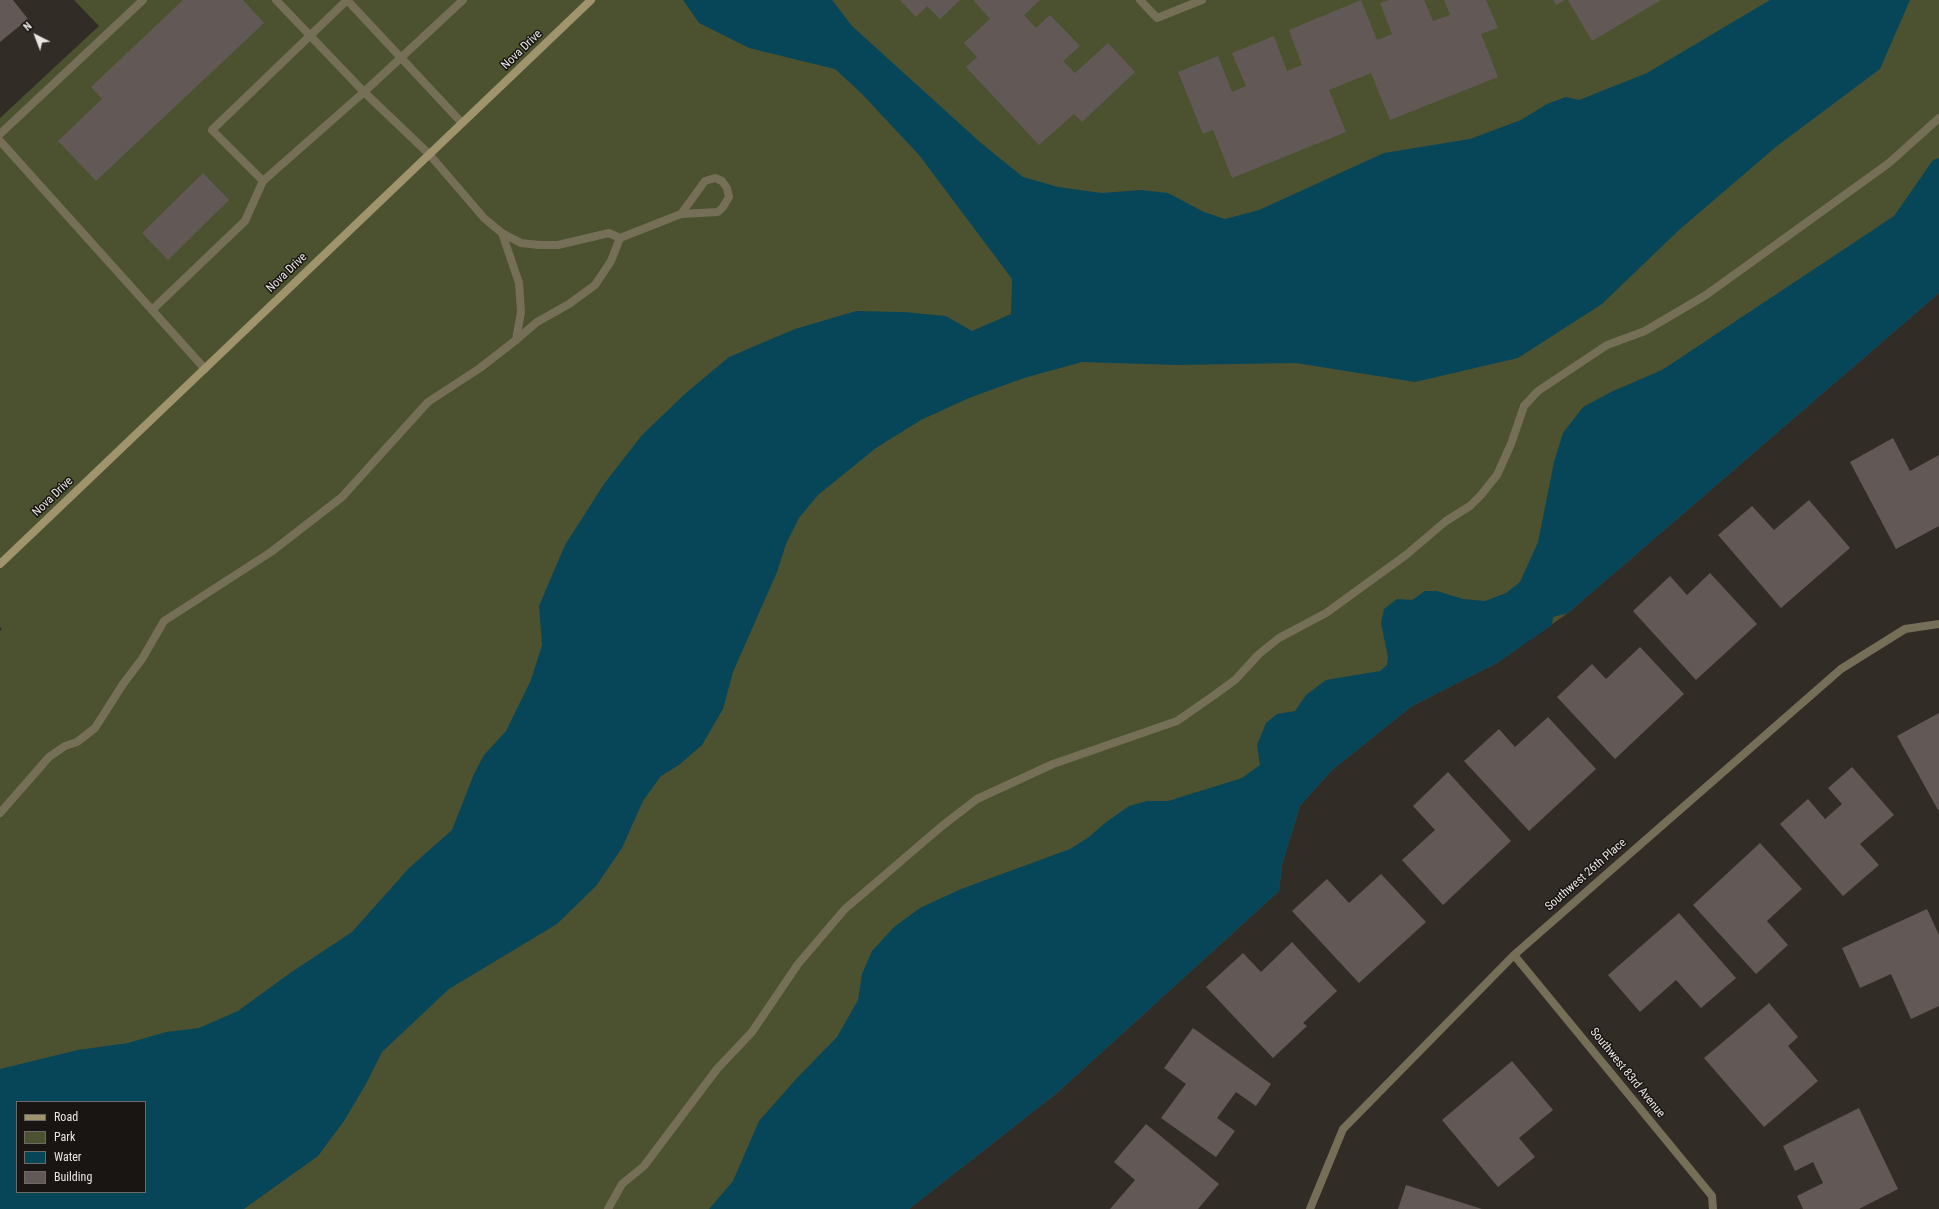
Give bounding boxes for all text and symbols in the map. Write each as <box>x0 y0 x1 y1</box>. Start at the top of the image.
north arrow <box>16 16 56 56</box>
text: N <box>21 20 34 34</box>
street label: Nova Drive <box>499 27 545 73</box>
street label: Nova Drive <box>264 250 310 296</box>
street label: Nova Drive <box>30 474 76 520</box>
street label: Southwest 26th Place <box>1542 836 1630 914</box>
street label: Southwest 83rd Avenue <box>1586 1025 1668 1121</box>
legend <box>16 1101 146 1193</box>
text: Road <box>54 1110 78 1124</box>
text: Park <box>54 1130 75 1144</box>
text: Water <box>54 1150 82 1164</box>
text: Building <box>54 1170 92 1184</box>

